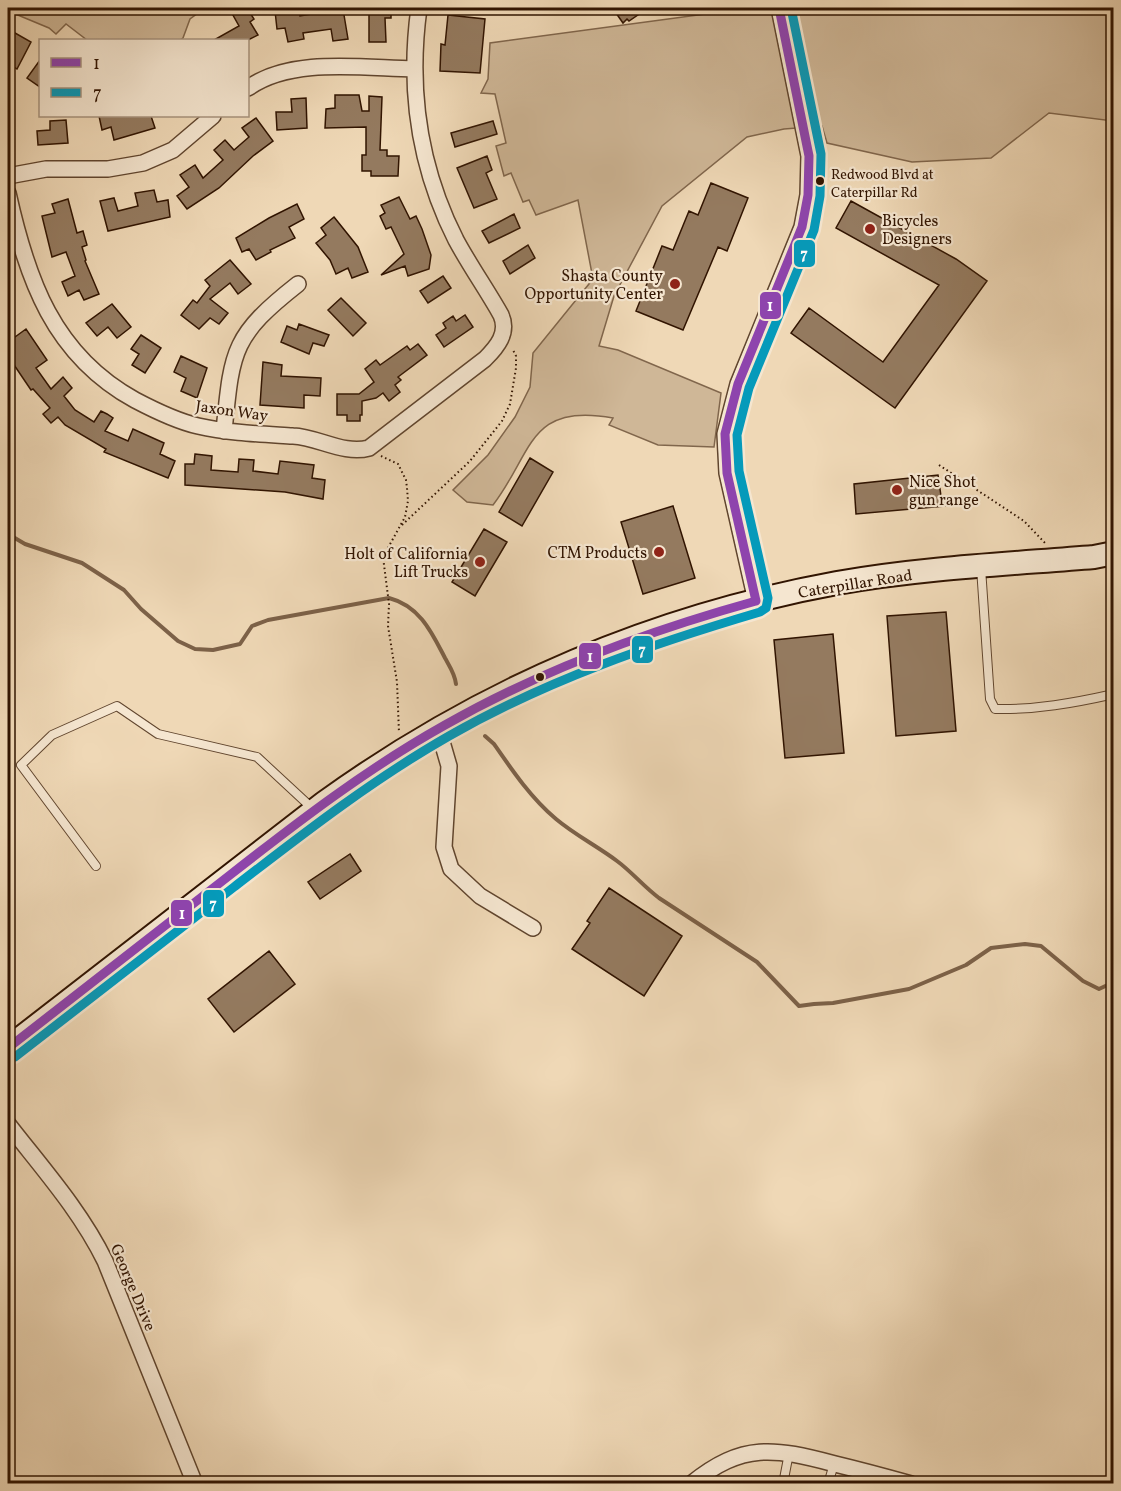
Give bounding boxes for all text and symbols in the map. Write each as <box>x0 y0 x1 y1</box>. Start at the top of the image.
legend <box>39 39 249 117</box>
text: 1 <box>93 52 100 77</box>
text: 7 <box>93 82 102 107</box>
place label: Redwood Blvd at Caterpillar Rd <box>831 166 934 203</box>
marker: Redwood Blvd at Caterpillar Rd <box>814 175 826 187</box>
place label: Bicycles Designers <box>882 211 952 251</box>
marker: Bicycles Designers <box>863 222 877 236</box>
line badge: 7 <box>793 239 816 268</box>
text: 7 <box>800 244 808 266</box>
place label: Shasta County Opportunity Center <box>524 266 663 306</box>
marker: Shasta County Opportunity Center <box>668 277 682 291</box>
line badge: 1 <box>759 291 782 320</box>
text: 1 <box>767 296 773 318</box>
street label: Jaxon Way <box>194 396 270 428</box>
place label: Nice Shot gun range <box>909 472 979 512</box>
marker: Nice Shot gun range <box>890 483 904 497</box>
place label: CTM Products <box>548 543 647 565</box>
place label: Holt of California Lift Trucks <box>344 544 468 584</box>
marker: CTM Products <box>652 545 666 559</box>
marker: Holt of California Lift Trucks <box>473 555 487 569</box>
street label: Caterpillar Road <box>797 565 914 605</box>
line badge: 7 <box>631 635 654 664</box>
text: 7 <box>638 640 646 662</box>
line badge: 1 <box>578 642 602 670</box>
text: 1 <box>587 647 593 669</box>
unlabelled marker <box>534 671 546 683</box>
line badge: 7 <box>202 889 225 918</box>
text: 7 <box>209 894 217 916</box>
line badge: 1 <box>170 899 193 927</box>
text: 1 <box>179 904 185 926</box>
street label: George Drive <box>104 1241 160 1335</box>

